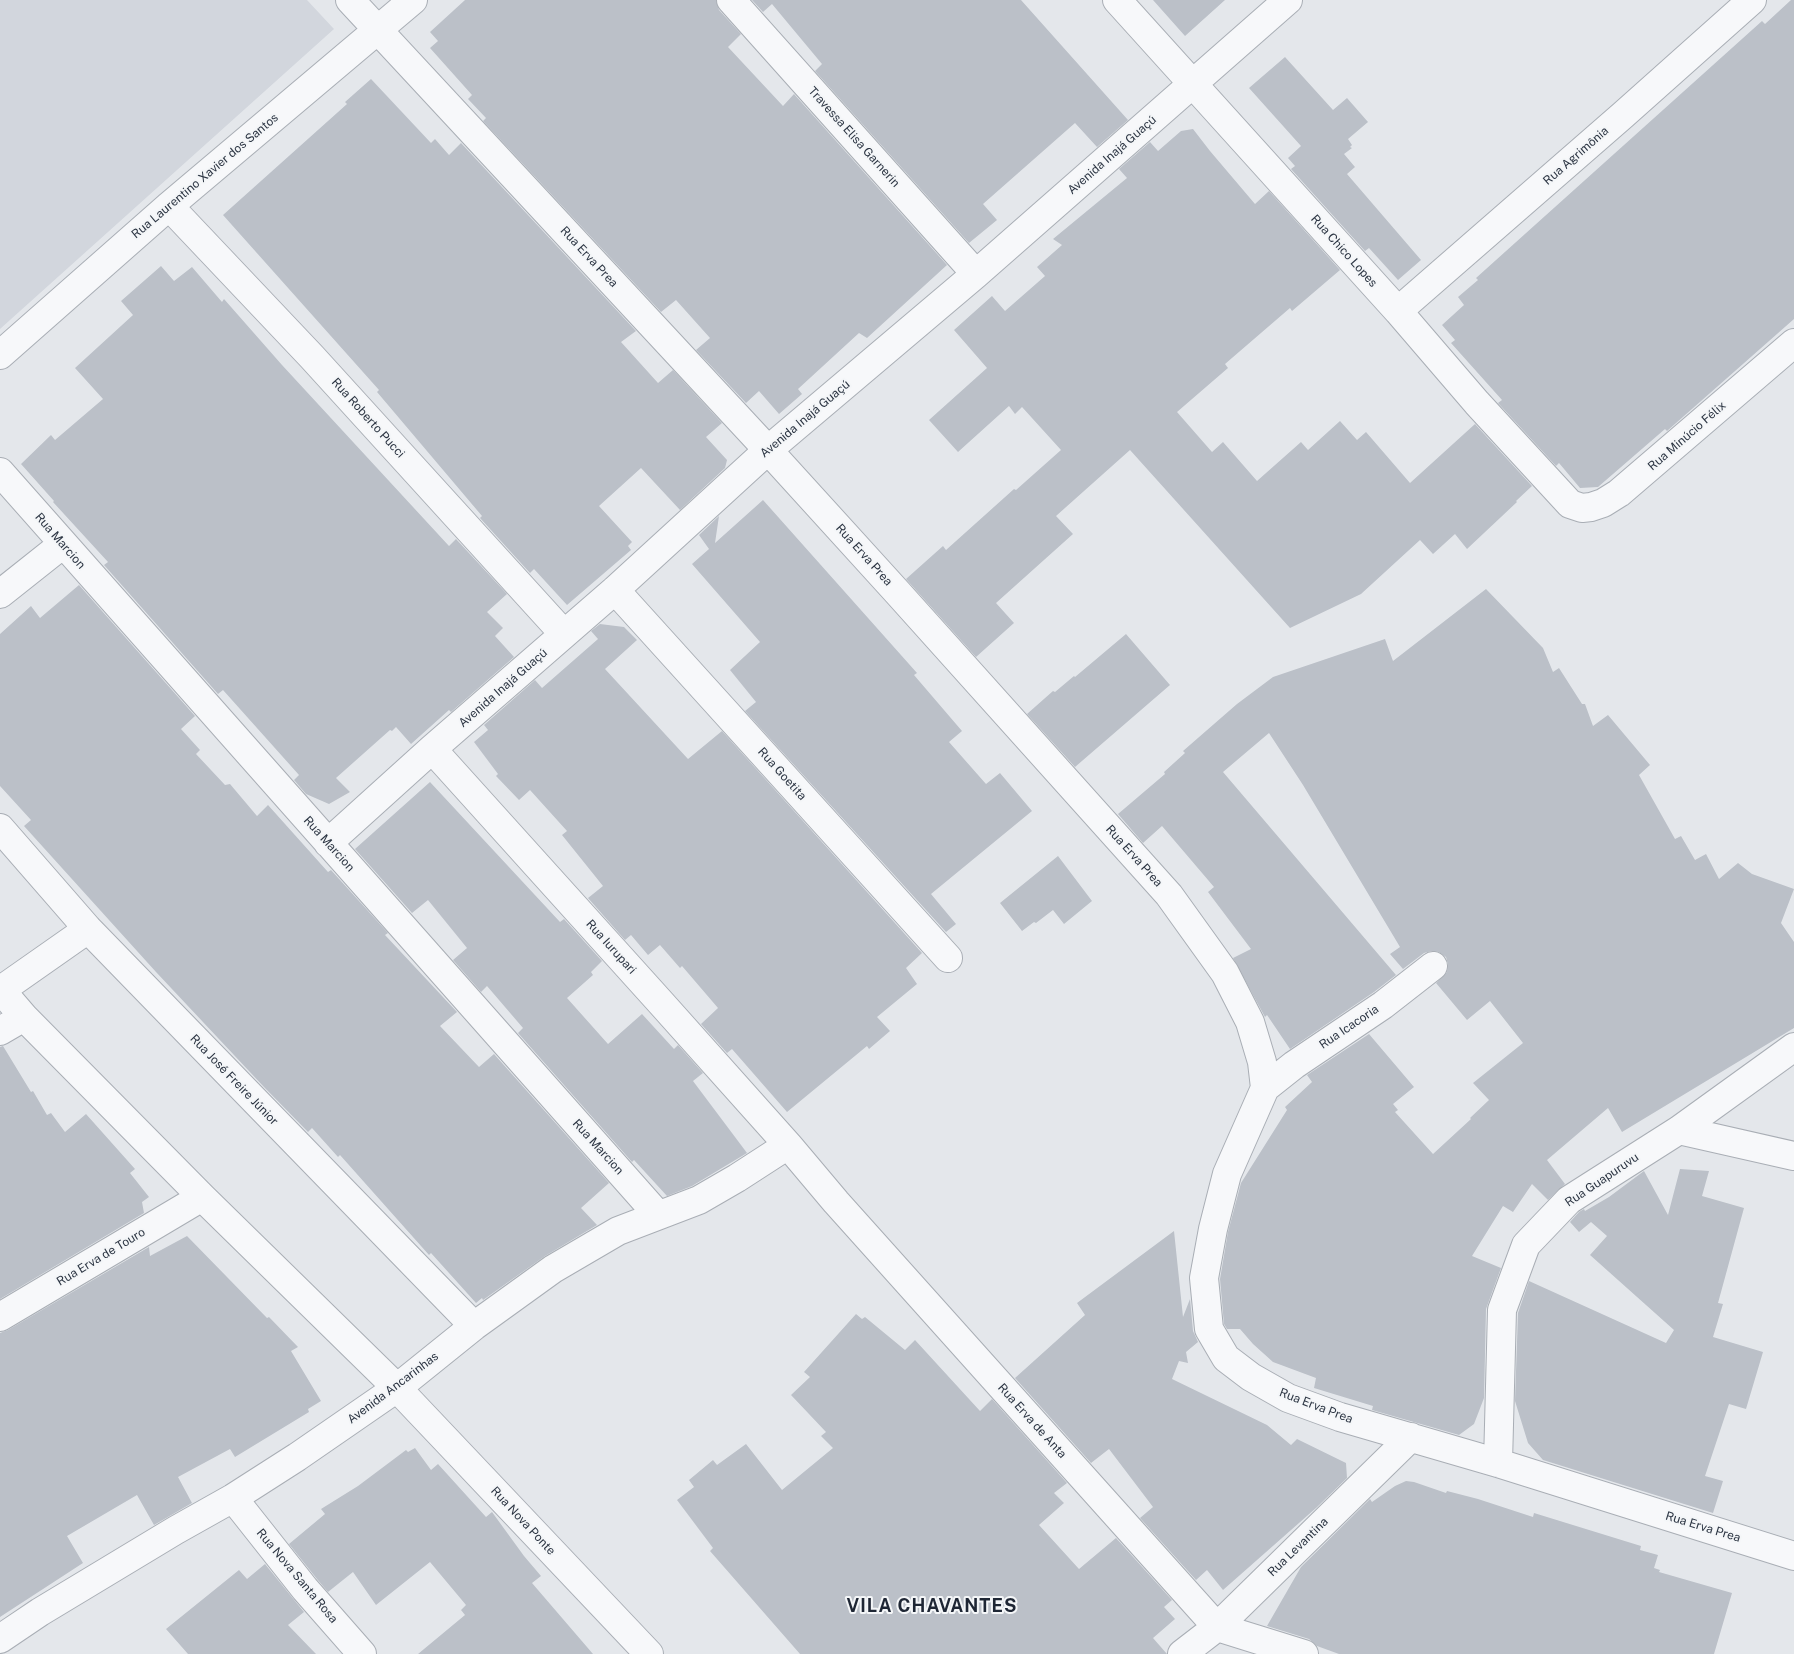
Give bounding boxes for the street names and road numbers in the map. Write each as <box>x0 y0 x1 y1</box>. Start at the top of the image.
street label: Travessa Elisa Garnerin <box>805 84 903 190</box>
street label: Rua Laurentino Xavier dos Santos <box>129 110 281 242</box>
street label: Avenida Inajá Guaçú <box>1065 113 1159 197</box>
street label: Rua Agrimônia <box>1540 124 1612 188</box>
street label: Rua Chico Lopes <box>1308 212 1380 290</box>
street label: Rua Erva Prea <box>557 224 621 290</box>
street label: Rua Roberto Pucci <box>328 375 408 461</box>
street label: Avenida Inajá Guaçú <box>757 377 853 461</box>
street label: Rua Minúcio Félix <box>1645 398 1729 474</box>
street label: Rua Marcion <box>32 510 88 572</box>
street label: Rua Erva Prea <box>833 521 895 589</box>
street label: Avenida Inajá Guaçú <box>456 646 550 730</box>
street label: Rua Goetita <box>755 745 809 803</box>
street label: Rua Marcion <box>300 813 358 875</box>
street label: Rua Erva Prea <box>1103 822 1165 890</box>
street label: Rua Iurupari <box>583 917 639 977</box>
street label: Rua Icacoria <box>1317 1002 1381 1052</box>
street label: Rua José Freire Júnior <box>187 1032 281 1128</box>
street label: Rua Marcion <box>569 1116 627 1178</box>
street label: Rua Guapuruvu <box>1562 1150 1642 1210</box>
street label: Rua Erva de Touro <box>54 1225 148 1289</box>
street label: Avenida Ancarinhas <box>345 1349 441 1427</box>
street label: Rua Erva de Anta <box>995 1381 1069 1461</box>
street label: Rua Erva Prea <box>1277 1385 1355 1427</box>
street label: Rua Nova Ponte <box>488 1484 558 1558</box>
street label: Rua Erva Prea <box>1664 1509 1742 1545</box>
street label: Rua Levantina <box>1265 1515 1331 1579</box>
street label: Rua Nova Santa Rosa <box>253 1526 341 1626</box>

